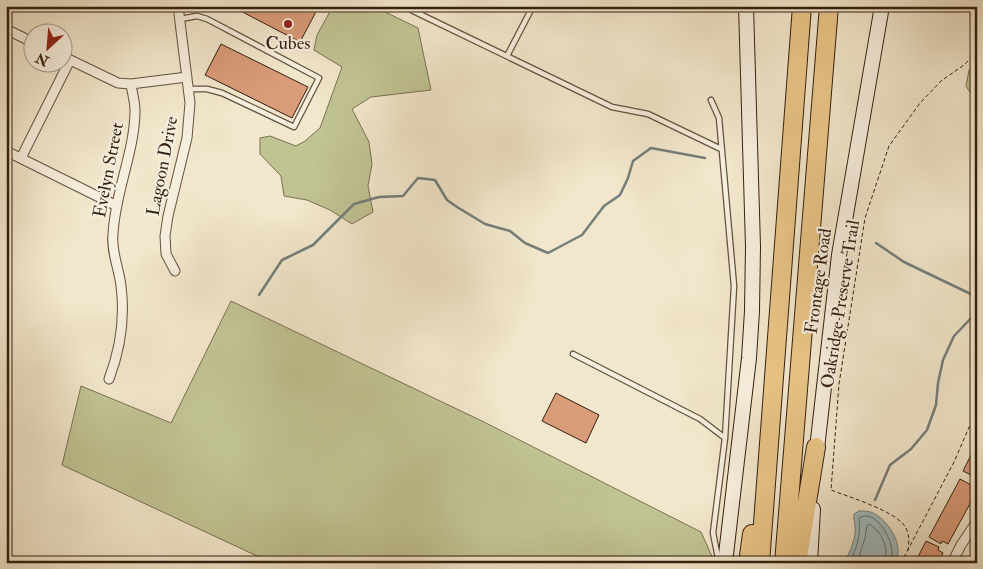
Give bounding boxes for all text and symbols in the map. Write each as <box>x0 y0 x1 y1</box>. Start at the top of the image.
marker: Cubes <box>282 18 294 30</box>
north arrow <box>22 22 72 72</box>
place label: Cubes <box>266 32 310 55</box>
text: N <box>33 49 53 70</box>
street label: Lagoon Drive <box>142 114 183 218</box>
street label: Evelyn Street <box>88 120 129 220</box>
street label: Oakridge Preserve Trail <box>816 218 865 390</box>
street label: Frontage Road <box>800 227 837 335</box>

